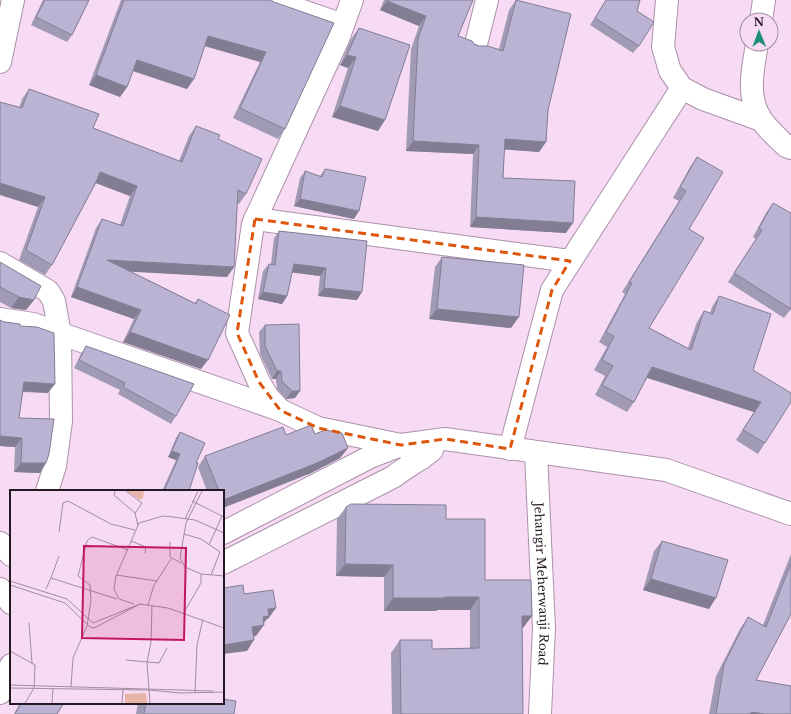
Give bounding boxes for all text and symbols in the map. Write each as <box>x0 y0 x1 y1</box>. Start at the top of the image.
north arrow <box>739 12 779 52</box>
text: N <box>754 15 765 29</box>
inset map <box>10 490 224 704</box>
street label: Jehangir Meherwanji Road <box>531 500 552 666</box>

